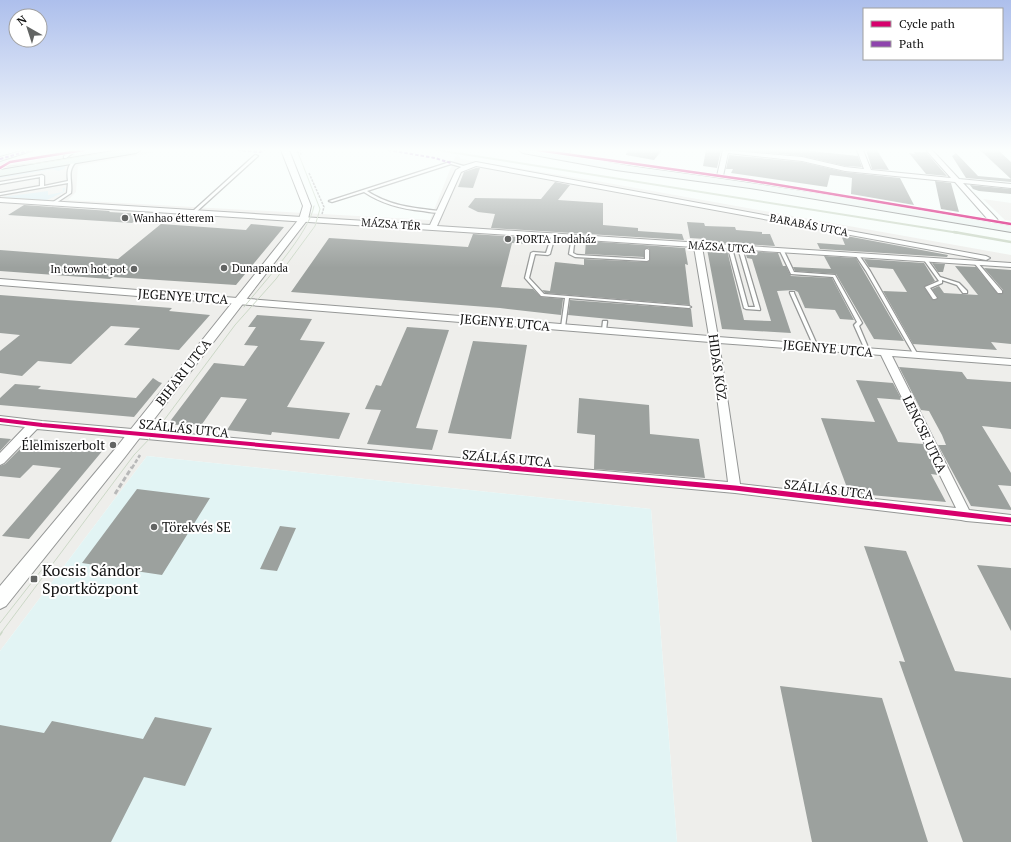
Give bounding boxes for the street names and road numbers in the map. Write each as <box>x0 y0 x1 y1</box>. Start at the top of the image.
street label: BARABÁS UTCA <box>768 211 850 240</box>
street label: MÁZSA TÉR <box>361 215 421 233</box>
street label: MÁZSA UTCA <box>688 238 757 256</box>
street label: JEGENYE UTCA <box>137 284 229 308</box>
street label: JEGENYE UTCA <box>459 309 551 335</box>
street label: HIDAS KÖZ <box>704 333 732 401</box>
street label: BIHARI UTCA <box>151 335 215 409</box>
street label: JEGENYE UTCA <box>782 335 874 361</box>
street label: LENCSE UTCA <box>899 392 951 476</box>
street label: SZÁLLÁS UTCA <box>138 414 230 442</box>
street label: SZÁLLÁS UTCA <box>461 445 553 471</box>
street label: SZÁLLÁS UTCA <box>783 475 875 503</box>

